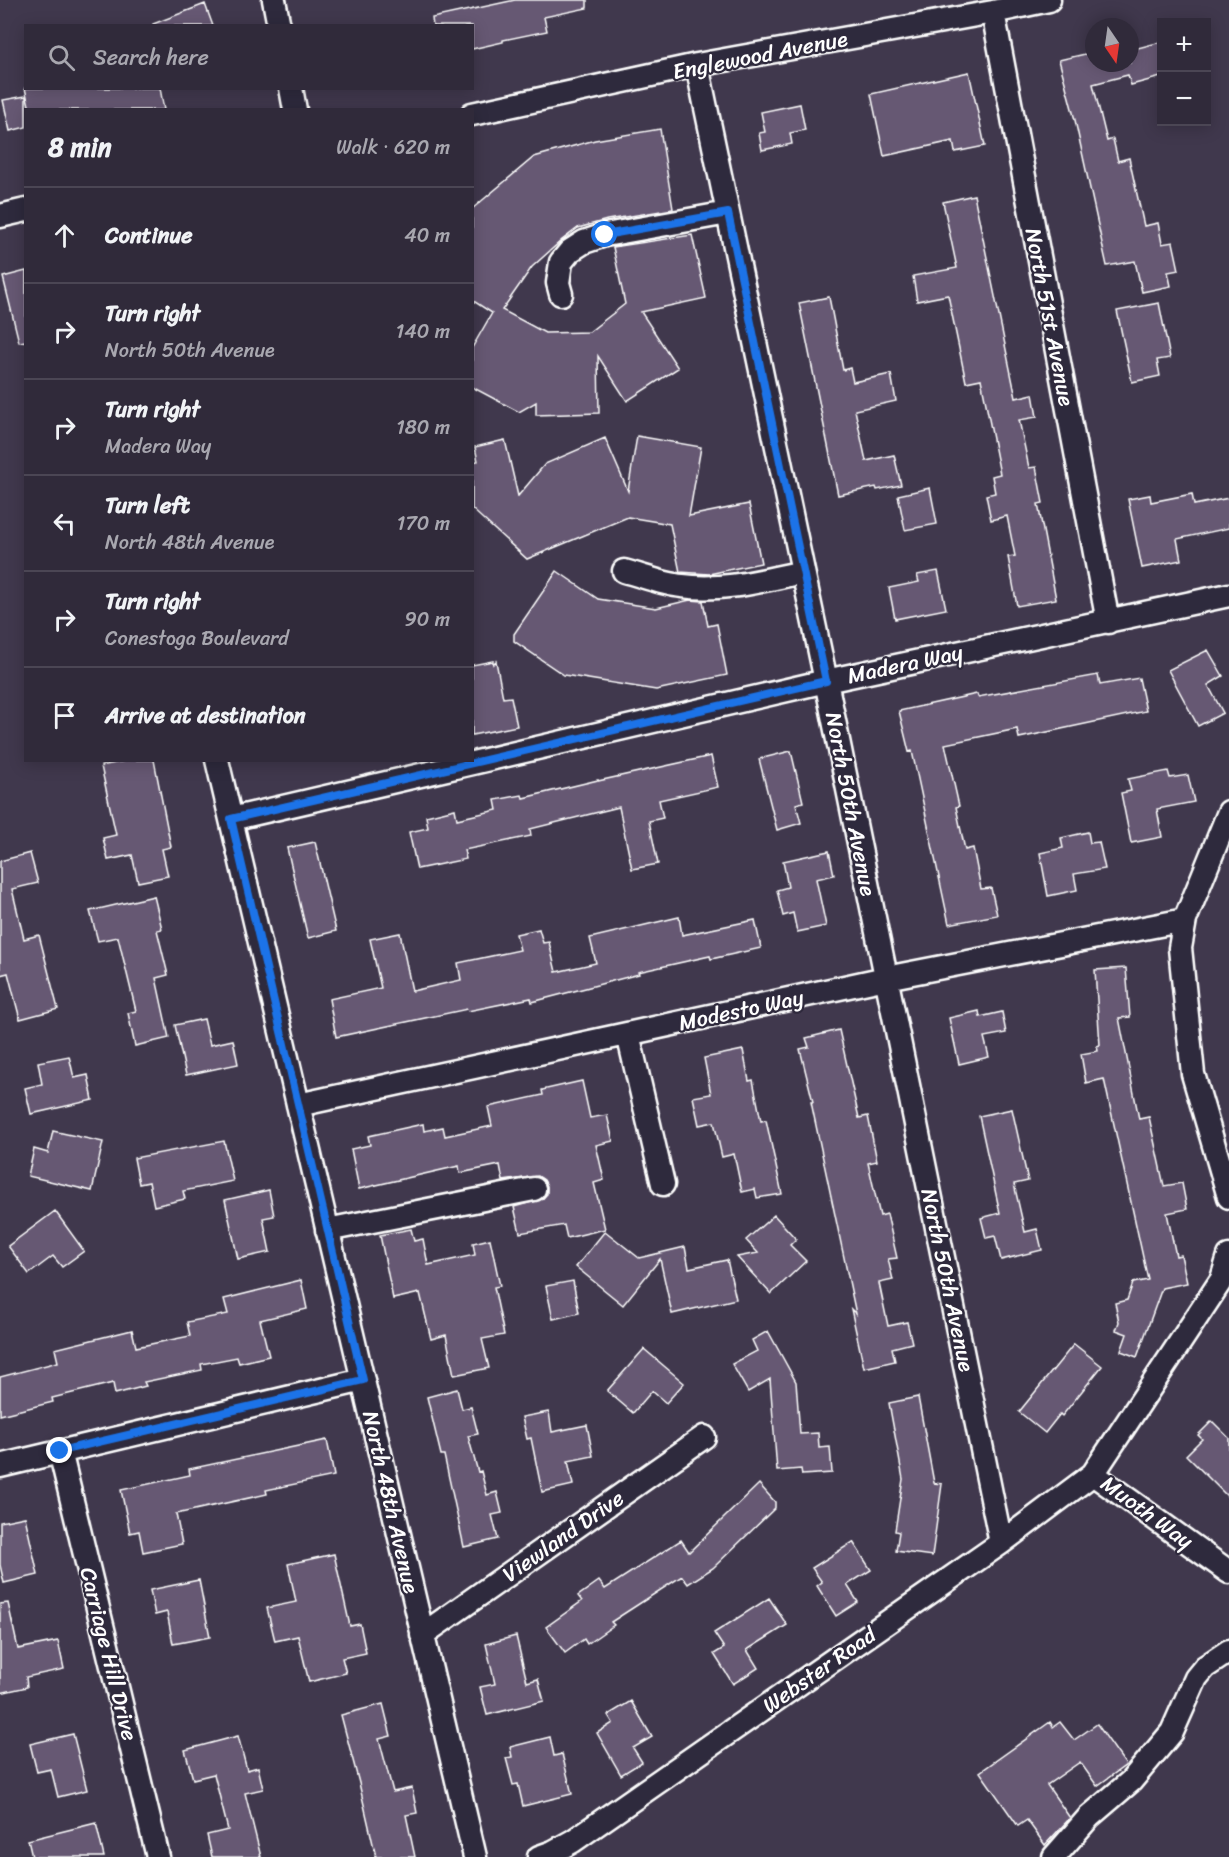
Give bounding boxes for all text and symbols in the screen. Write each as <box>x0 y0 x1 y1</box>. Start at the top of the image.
north arrow <box>1085 18 1139 72</box>
map controls <box>1157 18 1211 126</box>
button: + <box>1157 18 1211 72</box>
street label: Englewood Avenue <box>669 19 851 91</box>
search box <box>24 24 474 90</box>
text: Search here <box>93 38 209 77</box>
icon: search <box>45 41 78 74</box>
button: − <box>1157 72 1211 126</box>
text: 8 min <box>48 124 112 170</box>
text: Walk · 620 m <box>336 130 450 165</box>
text: Continue <box>105 216 193 255</box>
text: 40 m <box>404 218 450 253</box>
icon: ahead <box>48 219 81 252</box>
route start <box>591 221 617 247</box>
street label: North 51st Avenue <box>1014 225 1086 410</box>
text: Turn right <box>105 294 200 333</box>
text: 140 m <box>396 314 450 349</box>
icon: right <box>48 315 81 348</box>
text: North 50th Avenue <box>105 333 275 368</box>
text: Turn right <box>105 390 200 429</box>
text: 180 m <box>396 410 450 445</box>
icon: right <box>48 411 81 444</box>
text: Madera Way <box>105 429 211 464</box>
text: Turn left <box>105 486 190 525</box>
text: 170 m <box>397 506 450 541</box>
icon: left <box>48 507 81 540</box>
text: North 48th Avenue <box>105 525 274 560</box>
text: Turn right <box>105 582 200 621</box>
text: 90 m <box>405 602 450 637</box>
icon: right <box>48 603 81 636</box>
text: Conestoga Boulevard <box>105 621 289 656</box>
street label: Madera Way <box>844 633 967 695</box>
text: Arrive at destination <box>105 696 306 735</box>
icon: arrive <box>48 699 81 732</box>
street label: North 50th Avenue <box>814 709 888 900</box>
street label: Modesto Way <box>675 978 808 1042</box>
street label: North 50th Avenue <box>910 1185 987 1376</box>
street label: North 48th Avenue <box>351 1407 431 1598</box>
route end <box>46 1437 72 1463</box>
street label: Muoth Way <box>1092 1465 1202 1560</box>
street label: Viewland Drive <box>494 1479 632 1593</box>
street label: Carriage Hill Drive <box>69 1563 149 1745</box>
street label: Webster Road <box>754 1615 886 1724</box>

